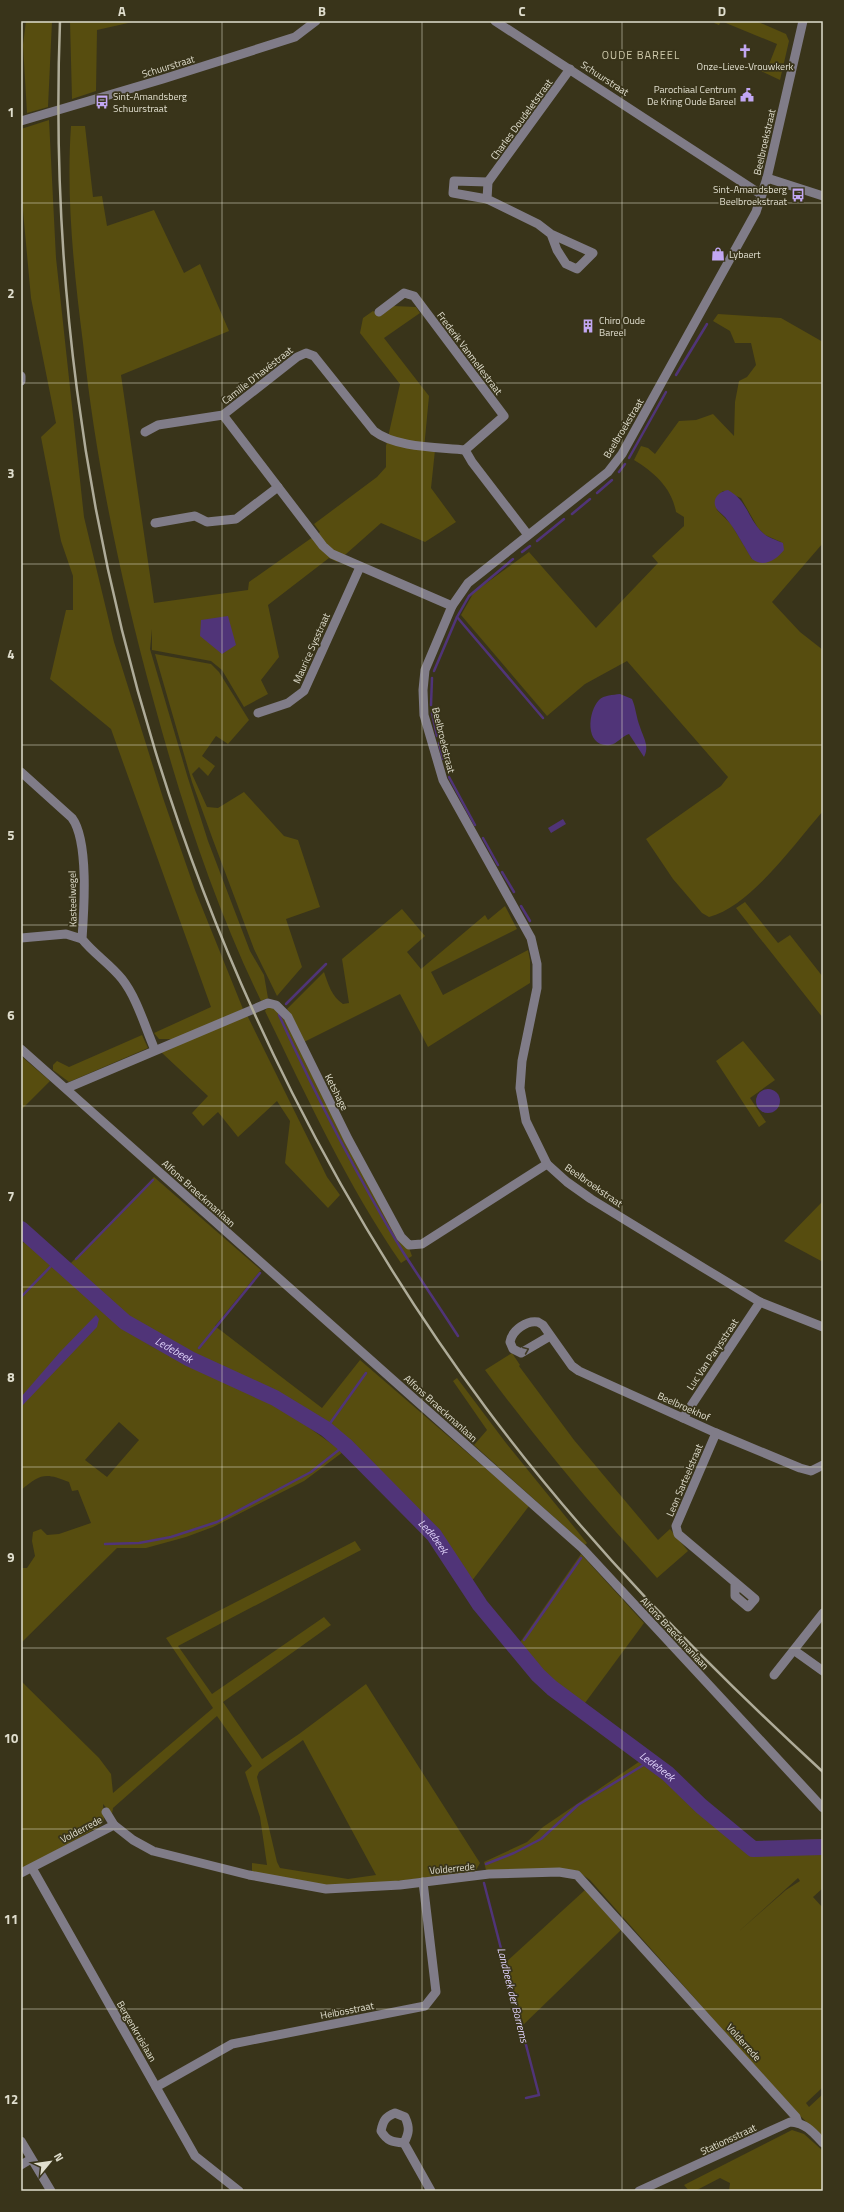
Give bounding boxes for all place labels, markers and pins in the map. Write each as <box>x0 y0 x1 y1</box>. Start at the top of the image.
church icon: Onze-Lieve-Vrouwkerk <box>737 43 753 59</box>
place label: Onze-Lieve-Vrouwkerk <box>697 59 794 74</box>
place label: Parochiaal Centrum De Kring Oude Bareel <box>647 82 736 109</box>
public building icon: Parochiaal Centrum De Kring Oude Bareel <box>739 87 755 103</box>
place label: Sint-Amandsberg Schuurstraat <box>113 89 187 116</box>
bus stop icon: Sint-Amandsberg Schuurstraat <box>94 94 110 110</box>
place label: Sint-Amandsberg Beelbroekstraat <box>713 182 787 209</box>
bus stop icon: Sint-Amandsberg Beelbroekstraat <box>790 187 806 203</box>
shop icon: Lybaert <box>710 246 726 262</box>
place label: Lybaert <box>729 247 761 262</box>
place label: Chiro Oude Bareel <box>599 313 645 340</box>
building icon: Chiro Oude Bareel <box>580 318 596 334</box>

